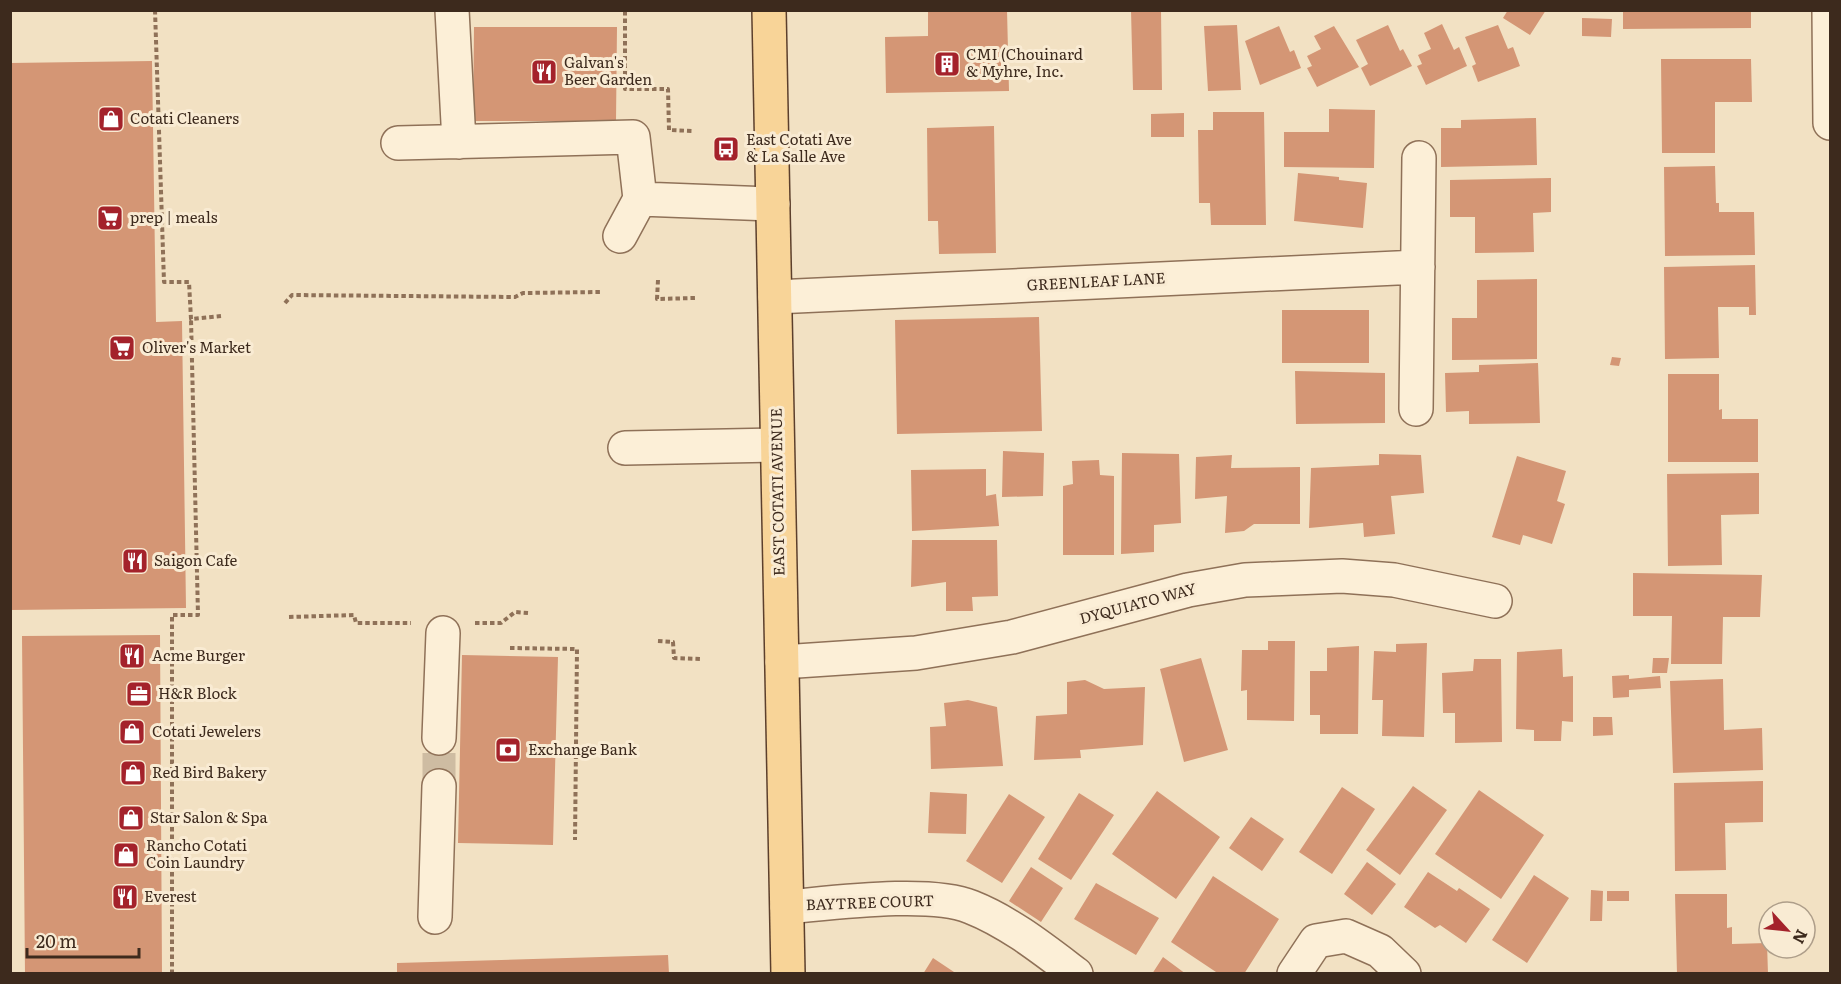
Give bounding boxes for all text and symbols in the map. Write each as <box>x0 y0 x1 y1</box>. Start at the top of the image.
place label: CMI (Chouinard & Myhre, Inc. <box>966 42 1083 82</box>
building icon: CMI (Chouinard & Myhre, Inc. <box>932 49 962 79</box>
place label: Galvan's Beer Garden <box>564 50 652 90</box>
restaurant icon: Galvan's Beer Garden <box>529 57 559 87</box>
shop icon: Cotati Cleaners <box>96 104 126 134</box>
place label: Cotati Cleaners <box>130 106 239 129</box>
place label: East Cotati Ave & La Salle Ave <box>746 127 852 167</box>
bus stop icon: East Cotati Ave & La Salle Ave <box>711 134 741 164</box>
supermarket icon: prep | meals <box>95 203 125 233</box>
place label: prep | meals <box>130 205 218 228</box>
street label: GREENLEAF LANE <box>1026 265 1166 296</box>
supermarket icon: Oliver's Market <box>107 333 137 363</box>
place label: Oliver's Market <box>142 335 251 358</box>
street label: EAST COTATI AVENUE <box>764 408 789 576</box>
restaurant icon: Saigon Cafe <box>120 546 150 576</box>
place label: Saigon Cafe <box>154 548 238 571</box>
street label: DYQUIATO WAY <box>1077 576 1199 629</box>
restaurant icon: Acme Burger <box>117 641 147 671</box>
place label: Acme Burger <box>152 643 245 666</box>
office icon: H&R Block <box>124 679 154 709</box>
place label: H&R Block <box>158 681 238 704</box>
shop icon: Cotati Jewelers <box>117 717 147 747</box>
place label: Cotati Jewelers <box>152 719 261 742</box>
bank icon: Exchange Bank <box>493 735 523 765</box>
place label: Exchange Bank <box>528 737 638 760</box>
shop icon: Red Bird Bakery <box>118 758 148 788</box>
place label: Red Bird Bakery <box>152 760 267 783</box>
shop icon: Star Salon & Spa <box>116 803 146 833</box>
place label: Star Salon & Spa <box>150 805 268 828</box>
place label: Rancho Cotati Coin Laundry <box>146 833 247 873</box>
shop icon: Rancho Cotati Coin Laundry <box>111 840 141 870</box>
restaurant icon: Everest <box>110 882 140 912</box>
place label: Everest <box>144 884 197 907</box>
street label: BAYTREE COURT <box>805 888 935 915</box>
north arrow <box>1757 900 1817 960</box>
scale bar <box>27 921 140 959</box>
text: N <box>1788 926 1815 949</box>
text: 20 m <box>36 927 77 954</box>

